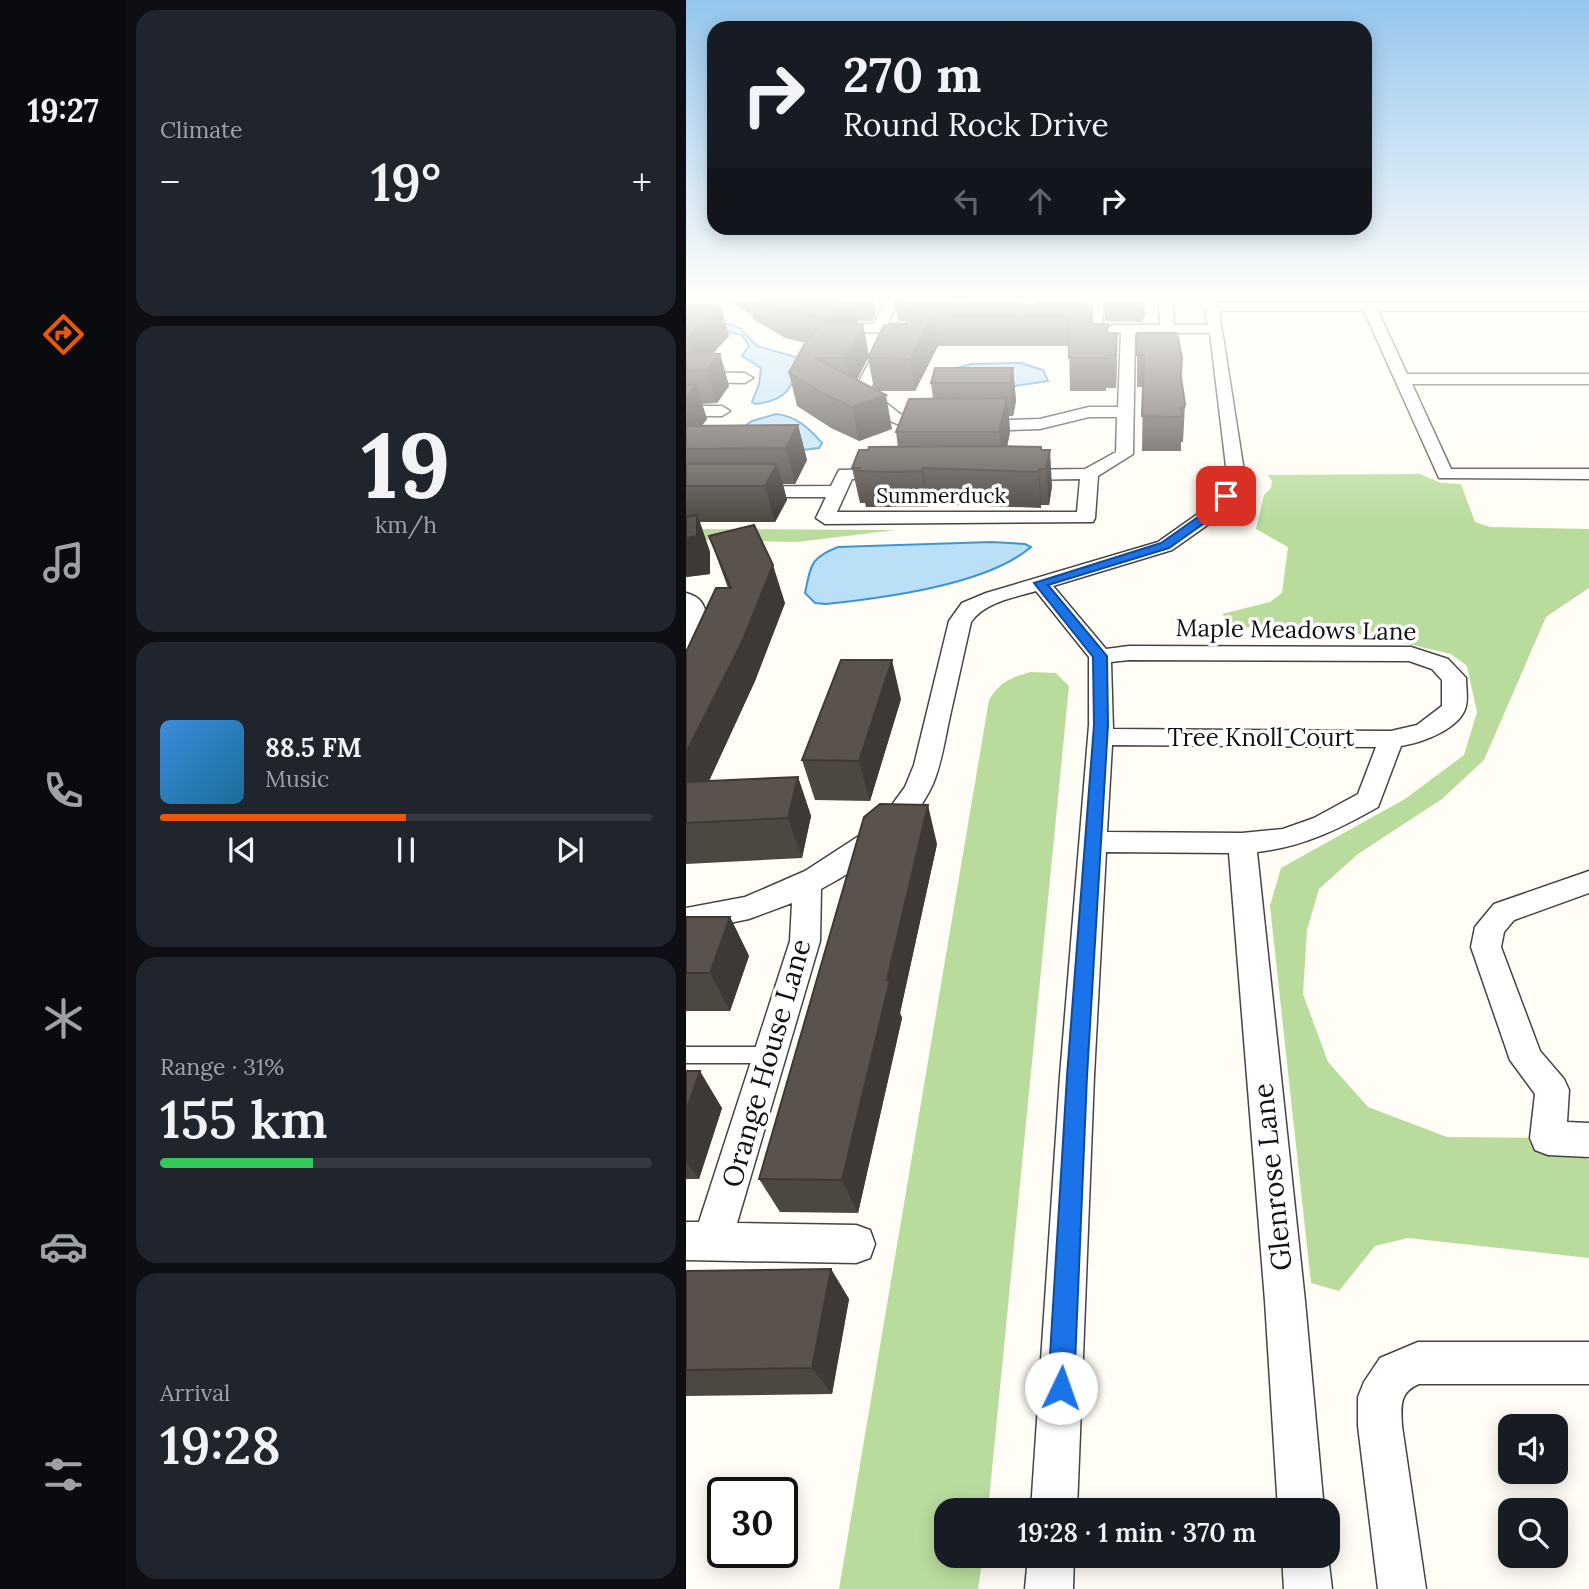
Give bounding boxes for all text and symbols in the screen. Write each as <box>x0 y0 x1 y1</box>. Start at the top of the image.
text: 270 m <box>843 43 981 105</box>
icon: right <box>728 49 819 140</box>
text: 19:27 <box>27 90 99 131</box>
text: Round Rock Drive <box>843 104 1109 145</box>
text: Climate <box>160 115 242 144</box>
text: 19° <box>371 149 441 215</box>
text: − <box>160 158 180 206</box>
text: + <box>632 158 652 206</box>
icon: left <box>948 182 986 220</box>
icon: ahead <box>1021 182 1059 220</box>
icon: right <box>1094 182 1132 220</box>
icon: directions <box>39 310 88 359</box>
text: 19 <box>361 406 451 523</box>
pin <box>1196 466 1256 526</box>
icon: arrive <box>1207 477 1245 515</box>
street label: Summerduck <box>876 482 1007 509</box>
text: km/h <box>375 510 437 539</box>
icon: music <box>39 538 88 587</box>
street label: Maple Meadows Lane <box>1175 612 1417 647</box>
street label: Tree Knoll Court <box>1168 722 1355 753</box>
text: 88.5 FM <box>265 731 362 764</box>
text: Music <box>265 764 329 793</box>
icon: phone <box>39 766 88 815</box>
icon: previous <box>223 831 261 869</box>
icon: pause <box>387 831 425 869</box>
icon: next <box>551 831 589 869</box>
street label: Orange House Lane <box>713 935 819 1191</box>
icon: climate <box>39 994 88 1043</box>
text: Range · 31% <box>160 1052 284 1081</box>
street label: Glenrose Lane <box>1244 1081 1300 1273</box>
text: 155 km <box>160 1086 328 1152</box>
icon: car <box>39 1222 88 1271</box>
position arrow <box>1024 1351 1098 1425</box>
text: Arrival <box>160 1378 230 1407</box>
text: 19:28 <box>160 1412 281 1478</box>
map controls <box>1498 1414 1568 1568</box>
button: sound <box>1498 1414 1568 1484</box>
icon: filters <box>39 1450 88 1499</box>
speed limit sign: 30 <box>707 1477 798 1568</box>
button: search <box>1498 1498 1568 1568</box>
text: 19:28 · 1 min · 370 m <box>1018 1516 1256 1549</box>

